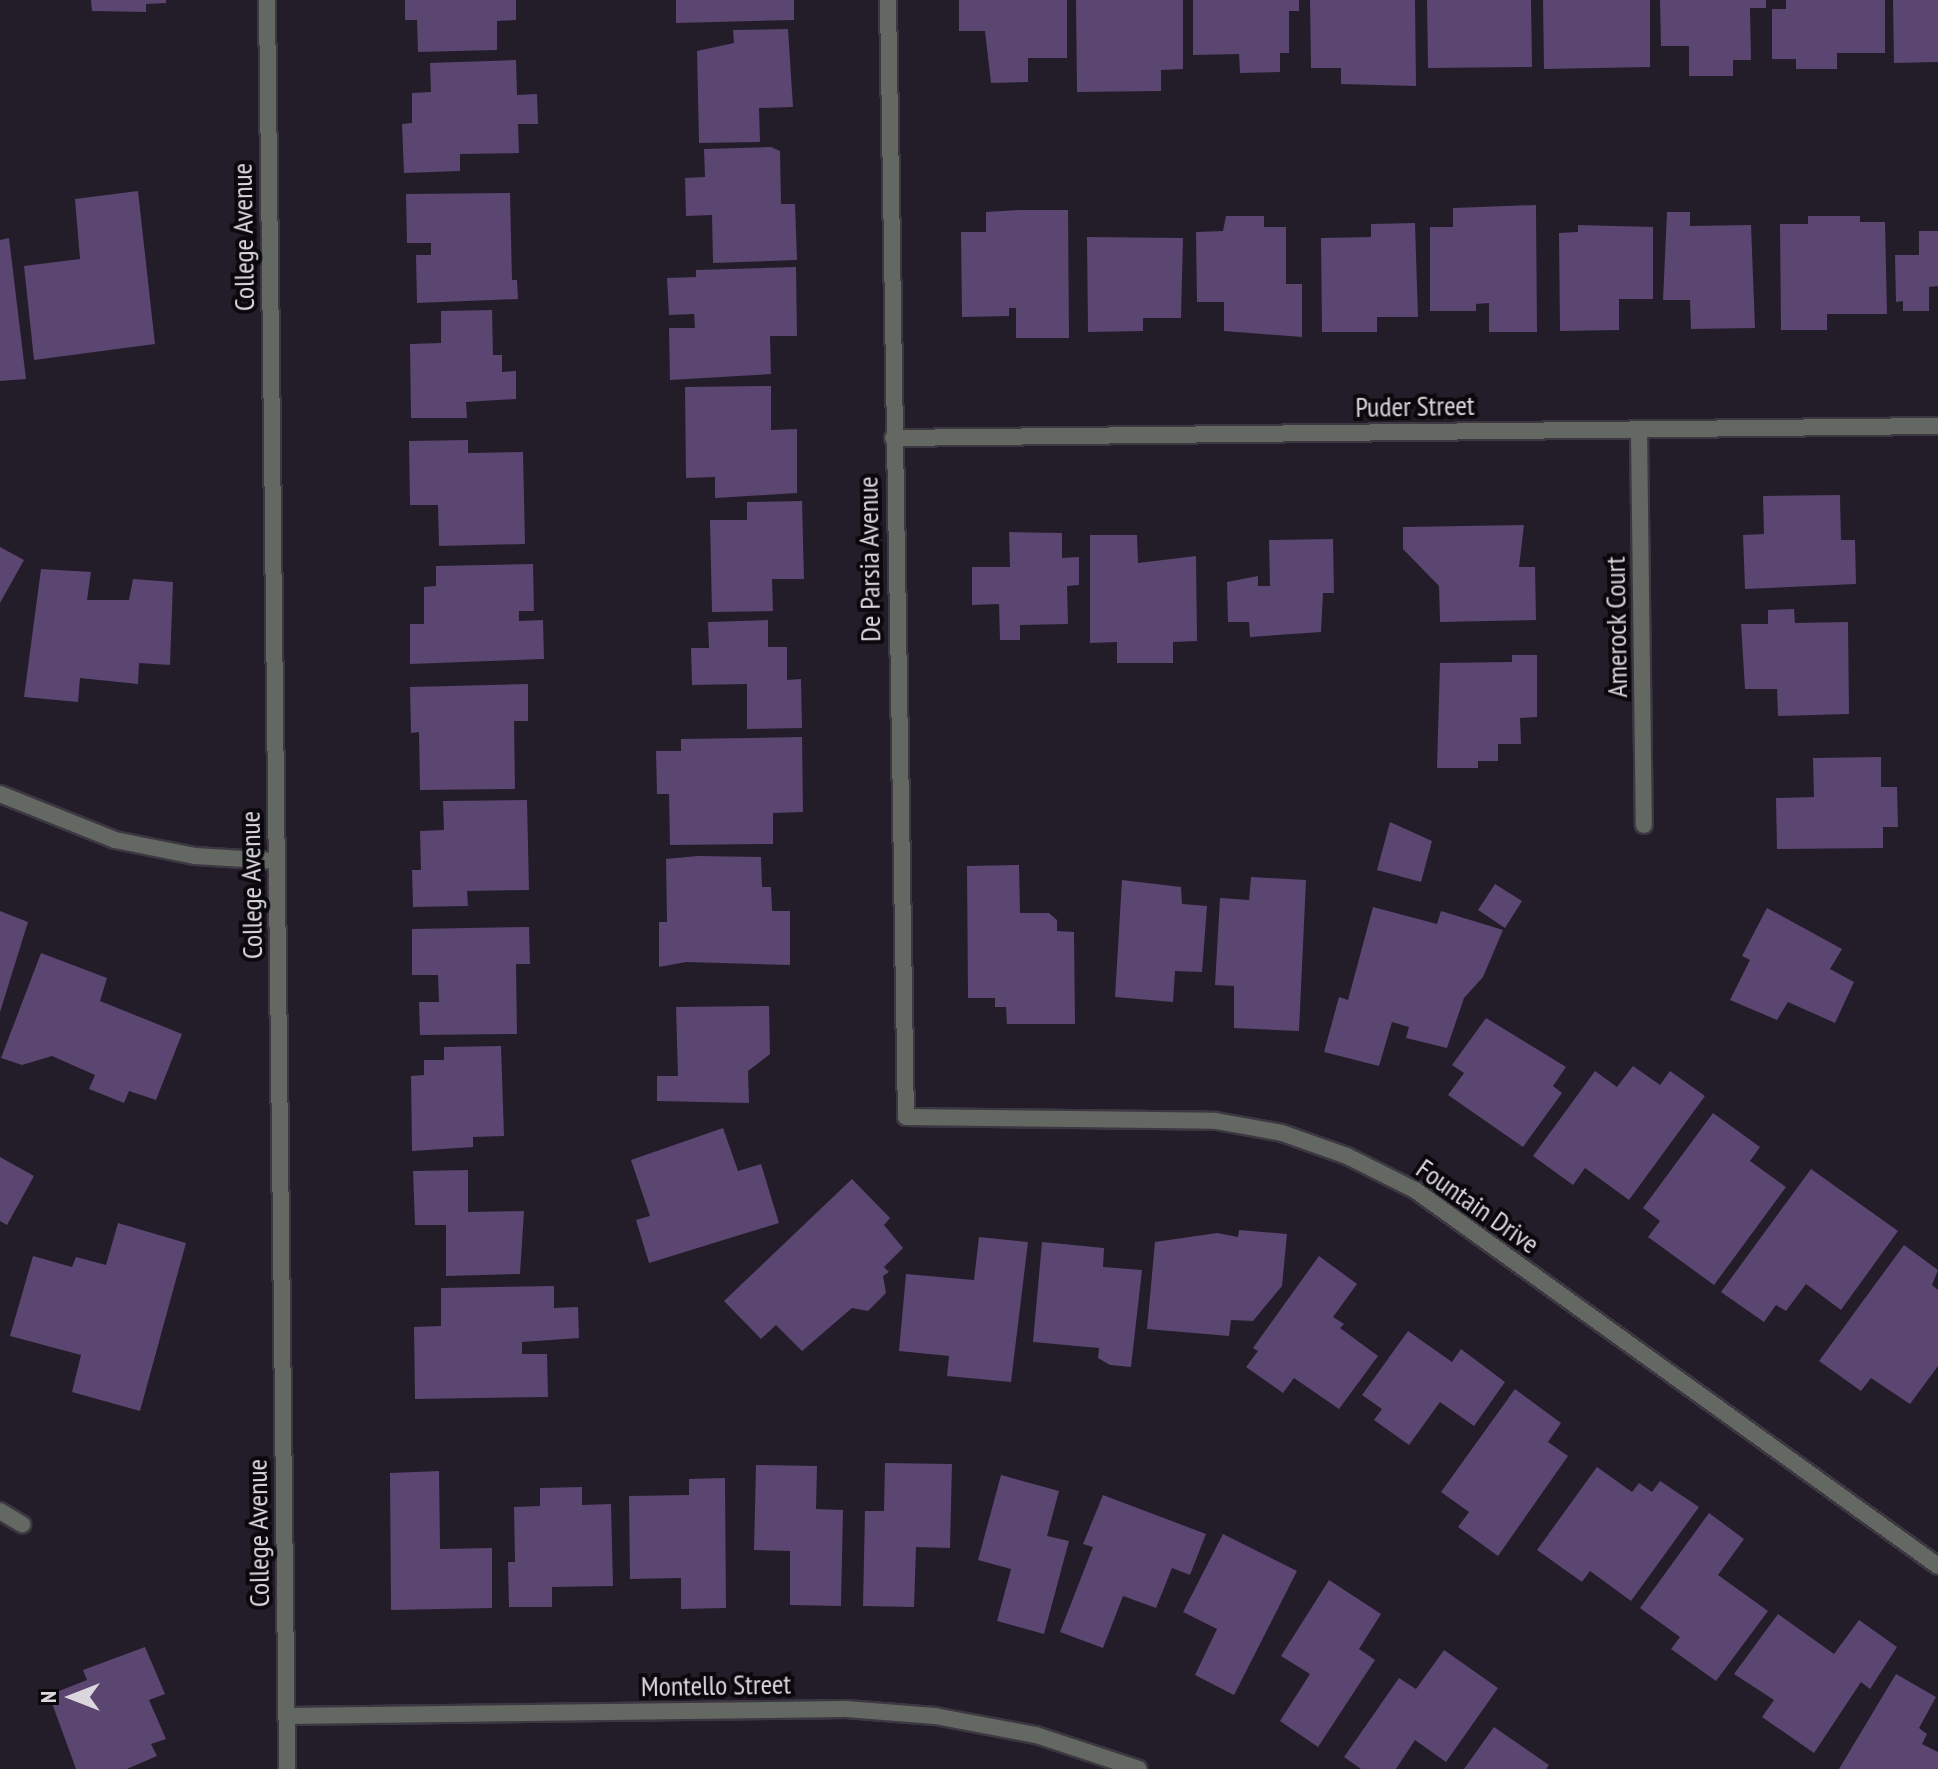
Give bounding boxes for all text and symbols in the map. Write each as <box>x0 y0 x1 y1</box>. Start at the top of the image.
street label: College Avenue <box>225 162 261 312</box>
street label: Puder Street <box>1355 388 1475 424</box>
street label: De Parsia Avenue <box>851 476 887 642</box>
street label: Amerock Court <box>1598 556 1634 698</box>
street label: College Avenue <box>233 810 269 960</box>
street label: Fountain Drive <box>1410 1151 1546 1261</box>
street label: College Avenue <box>240 1458 276 1608</box>
north arrow <box>32 1657 112 1737</box>
street label: Montello Street <box>641 1667 791 1703</box>
text: N <box>34 1691 62 1703</box>

